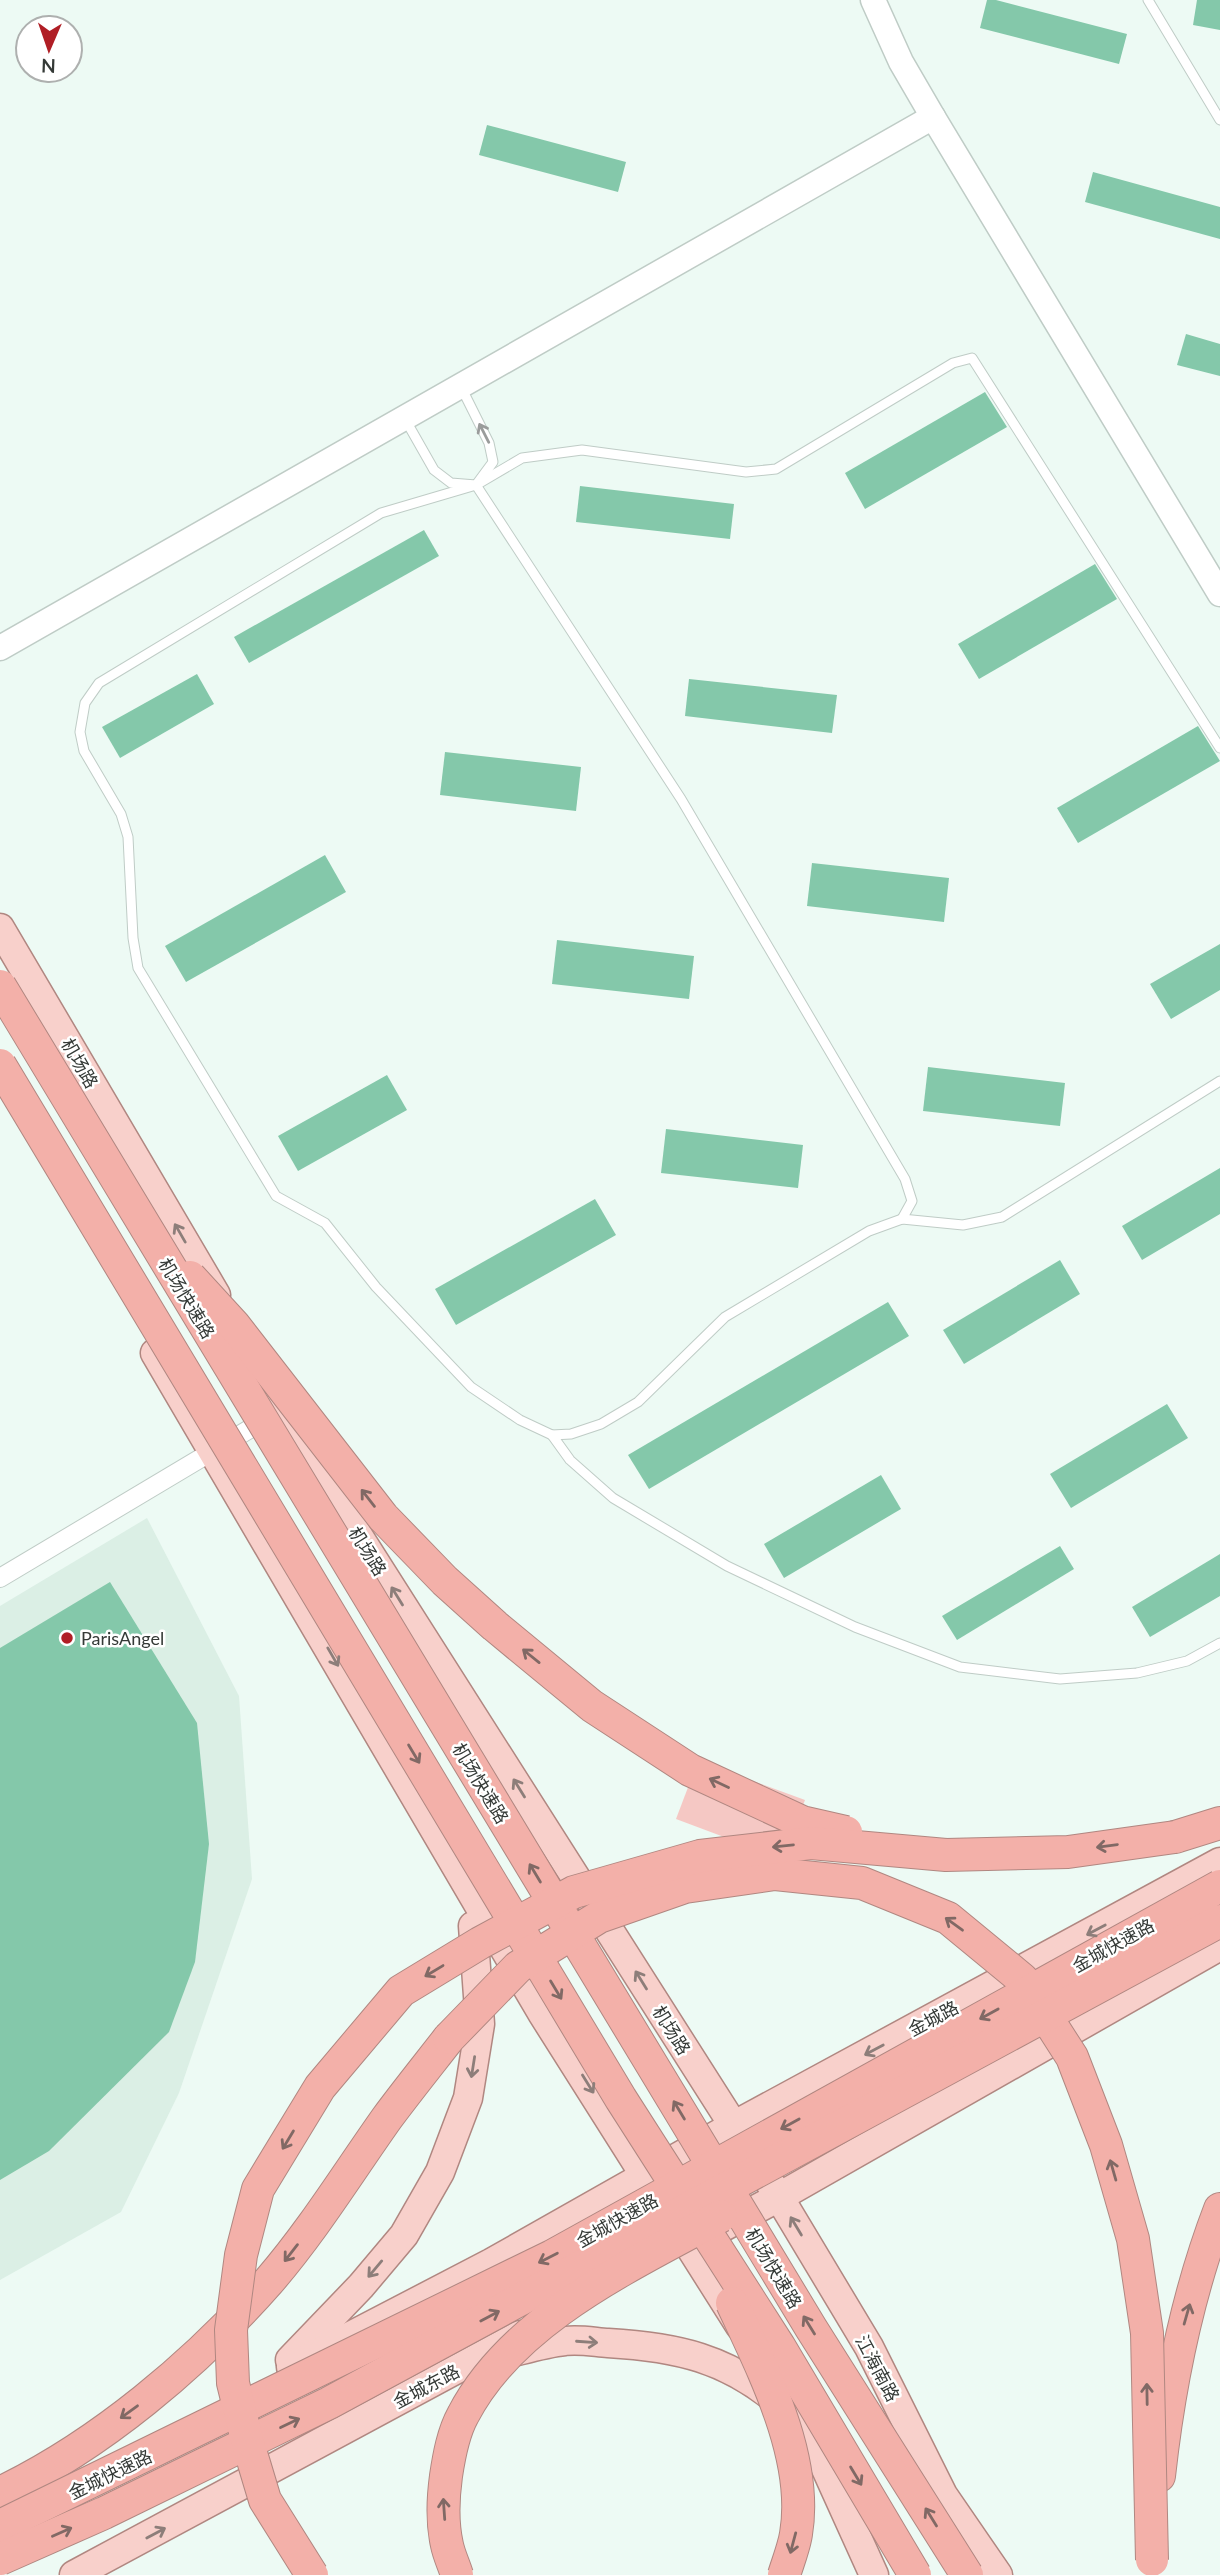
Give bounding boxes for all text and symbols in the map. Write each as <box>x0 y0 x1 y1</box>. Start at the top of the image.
north arrow <box>14 14 84 84</box>
text: N <box>41 55 56 78</box>
one-way arrow <box>476 423 490 444</box>
street label: 机场路 <box>57 1034 103 1092</box>
one-way arrow <box>172 1223 186 1243</box>
street label: 机场快速路 <box>154 1254 220 1342</box>
one-way arrow <box>361 1489 376 1508</box>
street label: 机场路 <box>344 1522 392 1580</box>
one-way arrow <box>389 1587 404 1606</box>
place label: ParisAngel <box>81 1627 164 1649</box>
marker: ParisAngel <box>59 1630 75 1646</box>
one-way arrow <box>327 1646 340 1667</box>
one-way arrow <box>523 1648 541 1664</box>
street label: 机场快速路 <box>448 1739 514 1827</box>
one-way arrow <box>407 1743 421 1763</box>
one-way arrow <box>709 1776 730 1789</box>
one-way arrow <box>511 1779 526 1798</box>
one-way arrow <box>772 1840 795 1853</box>
one-way arrow <box>1096 1840 1119 1853</box>
one-way arrow <box>528 1864 542 1884</box>
street label: 金城快速路 <box>1068 1914 1158 1976</box>
one-way arrow <box>945 1917 964 1931</box>
one-way arrow <box>1086 1923 1106 1937</box>
one-way arrow <box>425 1964 445 1978</box>
one-way arrow <box>633 1971 647 1991</box>
one-way arrow <box>550 1980 564 2000</box>
street label: 金城路 <box>904 1996 962 2040</box>
street label: 机场路 <box>648 2001 696 2059</box>
one-way arrow <box>979 2008 1000 2021</box>
one-way arrow <box>864 2044 885 2057</box>
one-way arrow <box>466 2055 479 2078</box>
one-way arrow <box>581 2073 595 2093</box>
one-way arrow <box>671 2100 685 2120</box>
one-way arrow <box>780 2118 801 2131</box>
one-way arrow <box>280 2130 294 2150</box>
one-way arrow <box>1106 2159 1119 2181</box>
street label: 金城快速路 <box>572 2189 662 2251</box>
one-way arrow <box>788 2216 802 2236</box>
street label: 机场快速路 <box>741 2224 807 2312</box>
one-way arrow <box>283 2243 298 2261</box>
one-way arrow <box>538 2252 559 2265</box>
one-way arrow <box>367 2260 383 2278</box>
one-way arrow <box>1182 2303 1195 2325</box>
one-way arrow <box>480 2309 500 2323</box>
one-way arrow <box>802 2316 816 2336</box>
street label: 江海南路 <box>851 2331 905 2405</box>
one-way arrow <box>575 2335 598 2348</box>
street label: 金城东路 <box>389 2359 463 2413</box>
one-way arrow <box>1141 2383 1154 2406</box>
one-way arrow <box>120 2404 139 2419</box>
one-way arrow <box>279 2415 300 2429</box>
street label: 金城快速路 <box>65 2444 155 2504</box>
one-way arrow <box>849 2465 863 2485</box>
one-way arrow <box>437 2498 450 2521</box>
one-way arrow <box>924 2508 938 2528</box>
one-way arrow <box>51 2525 73 2538</box>
one-way arrow <box>145 2525 166 2539</box>
one-way arrow <box>786 2532 799 2554</box>

